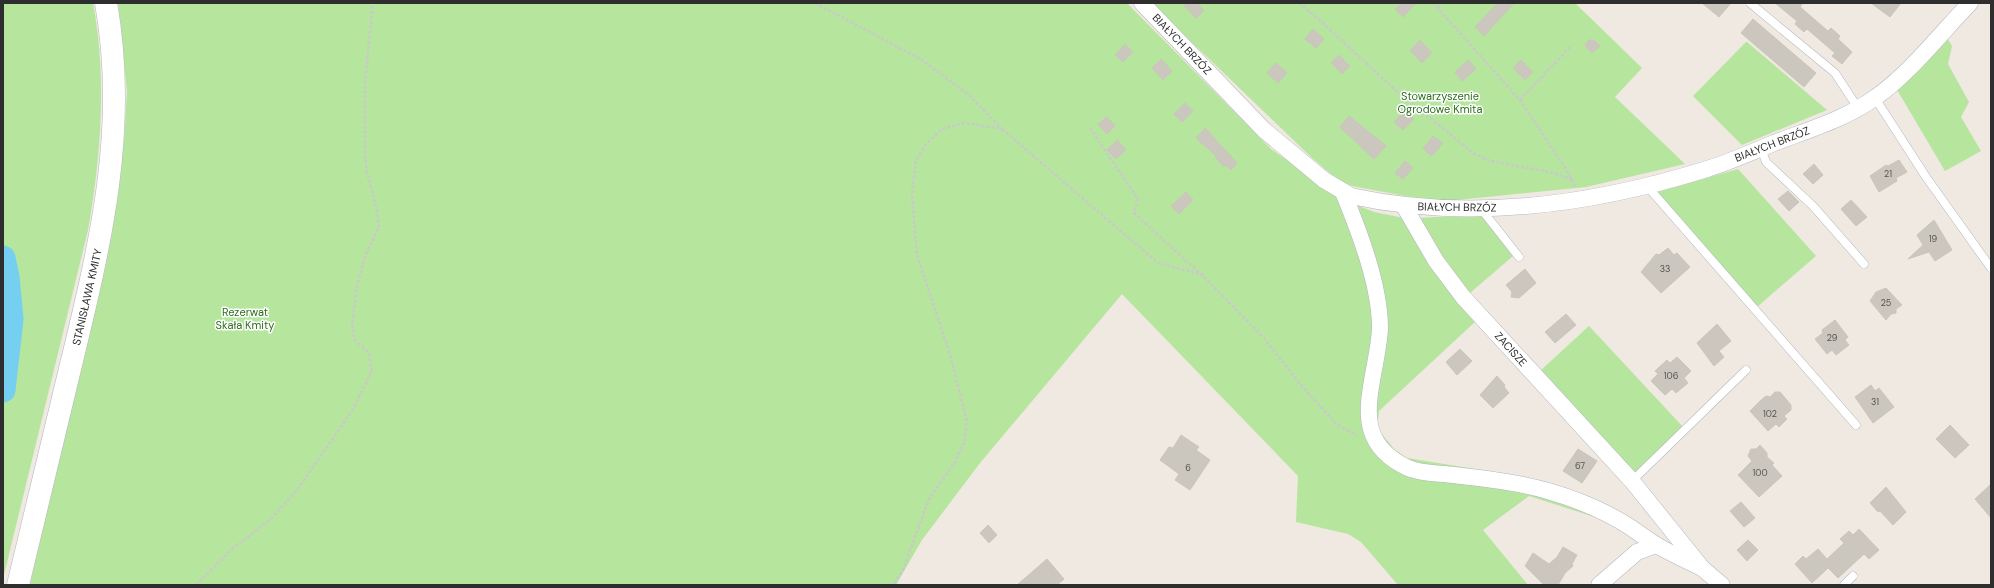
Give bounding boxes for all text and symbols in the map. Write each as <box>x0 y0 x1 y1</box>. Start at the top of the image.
street label: BIAŁYCH BRZÓZ <box>1150 11 1215 77</box>
park label: Stowarzyszenie Ogrodowe Kmita <box>1398 89 1482 116</box>
street label: BIAŁYCH BRZÓZ <box>1733 123 1811 165</box>
house number: 21 <box>1884 168 1892 180</box>
street label: BIAŁYCH BRZÓZ <box>1417 199 1497 215</box>
house number: 19 <box>1929 233 1938 245</box>
street label: STANISŁAWA KMITY <box>69 247 105 347</box>
house number: 33 <box>1660 263 1670 275</box>
house number: 25 <box>1881 297 1891 309</box>
park label: Rezerwat Skała Kmity <box>216 305 274 332</box>
street label: ZACISZE <box>1492 329 1530 369</box>
house number: 29 <box>1827 332 1838 344</box>
house number: 106 <box>1664 370 1679 382</box>
house number: 31 <box>1871 396 1879 408</box>
house number: 102 <box>1763 408 1777 420</box>
house number: 67 <box>1575 460 1585 472</box>
house number: 6 <box>1185 462 1191 474</box>
house number: 100 <box>1752 467 1768 479</box>

